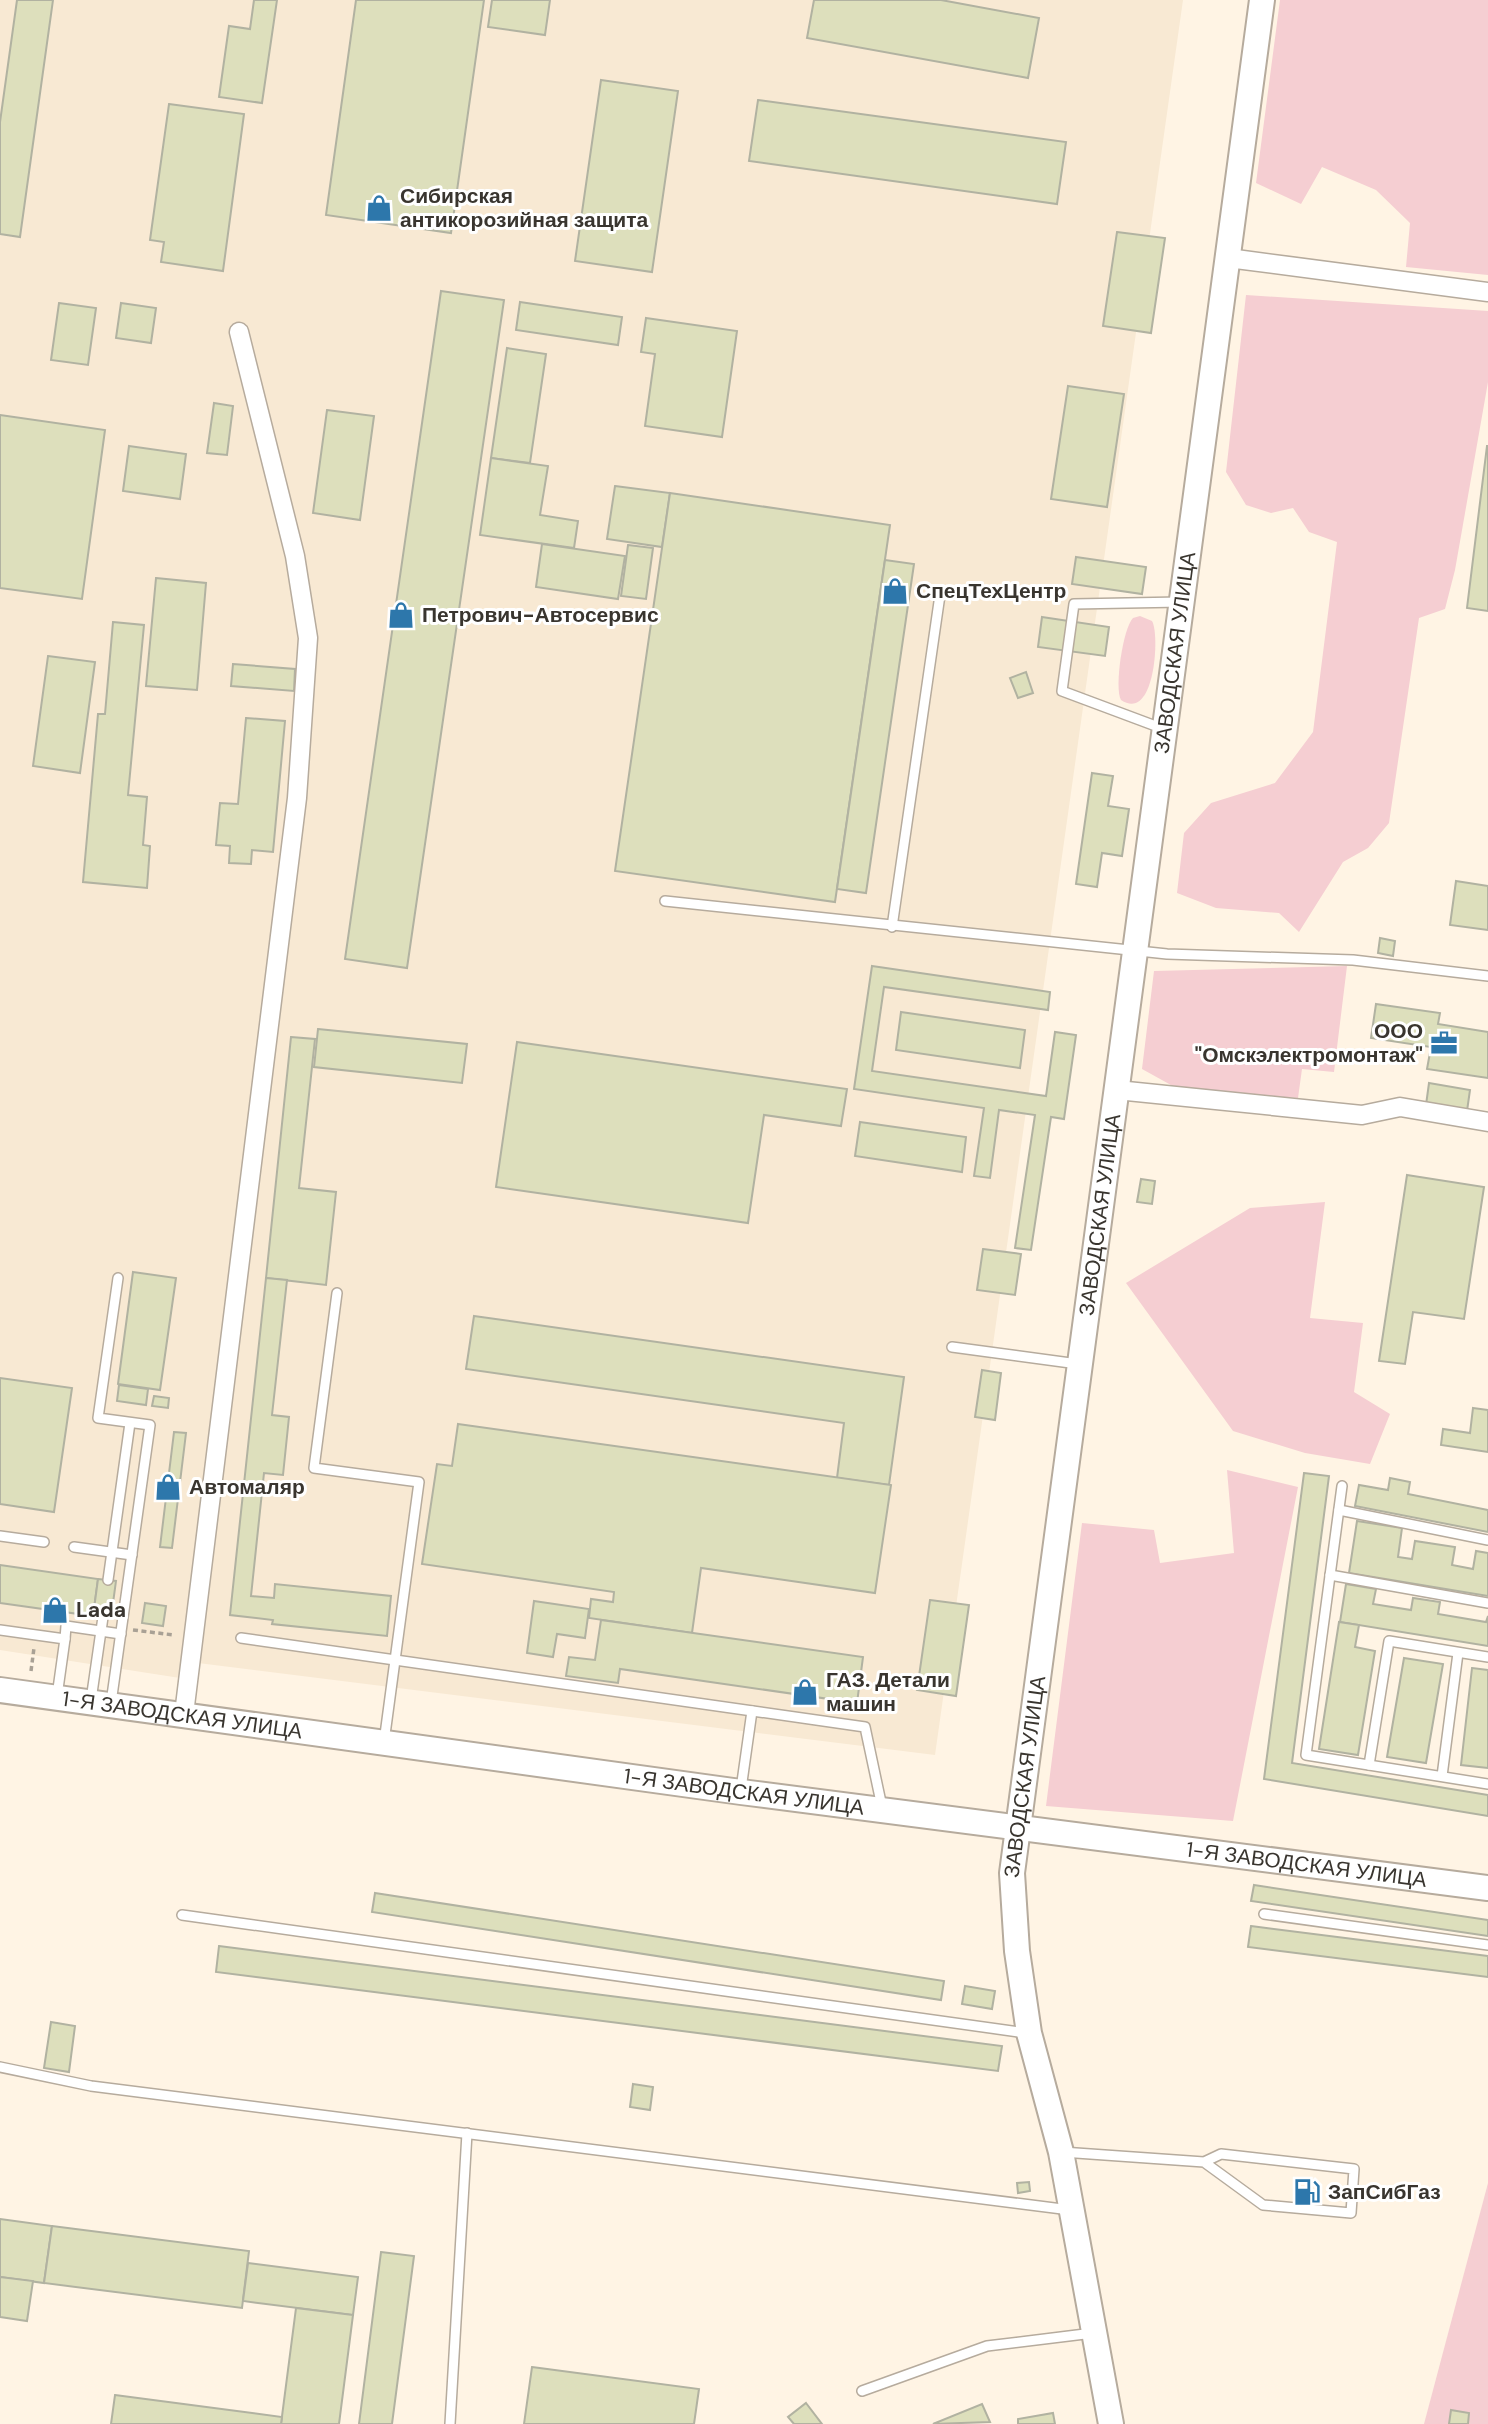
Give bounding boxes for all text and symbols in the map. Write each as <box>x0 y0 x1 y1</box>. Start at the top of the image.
place label: Сибирская антикорозийная защита <box>400 182 649 234</box>
shop icon: Сибирская антикорозийная защита <box>364 193 394 223</box>
street label: ЗАВОДСКАЯ УЛИЦА <box>1148 550 1202 755</box>
shop icon: СпецТехЦентр <box>880 576 910 606</box>
place label: СпецТехЦентр <box>916 577 1066 605</box>
shop icon: Петрович-Автосервис <box>386 600 416 630</box>
place label: Петрович-Автосервис <box>422 601 659 629</box>
place label: ООО "Омскэлектромонтаж" <box>1194 1017 1423 1069</box>
office icon: ООО "Омскэлектромонтаж" <box>1429 1028 1459 1058</box>
street label: ЗАВОДСКАЯ УЛИЦА <box>1073 1112 1127 1317</box>
shop icon: Автомаляр <box>153 1472 183 1502</box>
place label: Автомаляр <box>189 1473 305 1501</box>
shop icon: Lada <box>40 1595 70 1625</box>
place label: Lada <box>76 1596 126 1624</box>
place label: ГАЗ. Детали машин <box>826 1666 950 1718</box>
street label: ЗАВОДСКАЯ УЛИЦА <box>998 1674 1052 1879</box>
shop icon: ГАЗ. Детали машин <box>790 1677 820 1707</box>
street label: 1-Я ЗАВОДСКАЯ УЛИЦА <box>60 1685 304 1745</box>
street label: 1-Я ЗАВОДСКАЯ УЛИЦА <box>622 1762 866 1822</box>
street label: 1-Я ЗАВОДСКАЯ УЛИЦА <box>1185 1835 1428 1894</box>
fuel station icon: ЗапСибГаз <box>1292 2177 1322 2207</box>
place label: ЗапСибГаз <box>1328 2178 1441 2206</box>

